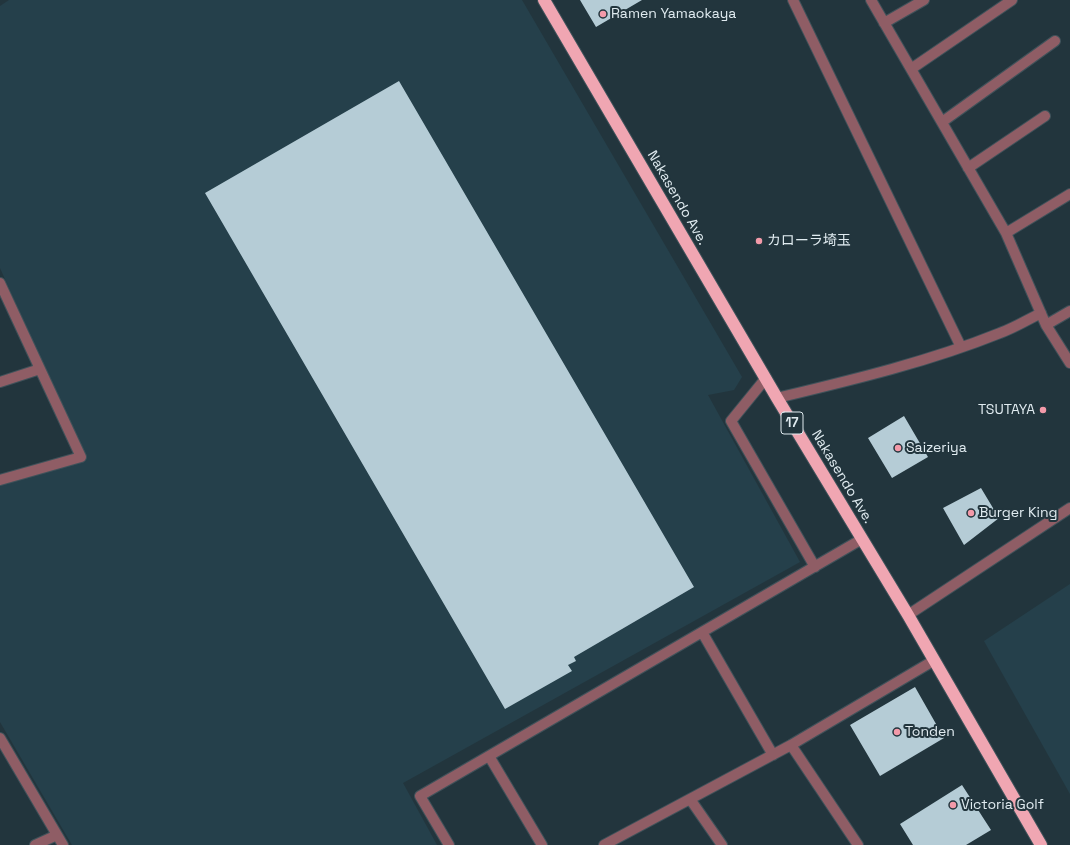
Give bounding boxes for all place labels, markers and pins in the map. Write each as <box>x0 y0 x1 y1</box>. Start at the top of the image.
place label: Ramen Yamaokaya <box>611 6 736 22</box>
marker: Ramen Yamaokaya <box>598 9 608 19</box>
place label: カローラ埼玉 <box>767 233 851 249</box>
marker: カローラ埼玉 <box>754 236 764 246</box>
place label: TSUTAYA <box>978 402 1035 418</box>
marker: TSUTAYA <box>1038 405 1048 415</box>
place label: Saizeriya <box>906 440 967 456</box>
marker: Saizeriya <box>893 443 903 453</box>
place label: Burger King <box>979 505 1058 521</box>
marker: Burger King <box>966 508 976 518</box>
place label: Tonden <box>905 724 955 740</box>
marker: Tonden <box>892 727 902 737</box>
place label: Victoria Golf <box>961 797 1044 813</box>
marker: Victoria Golf <box>948 800 958 810</box>

